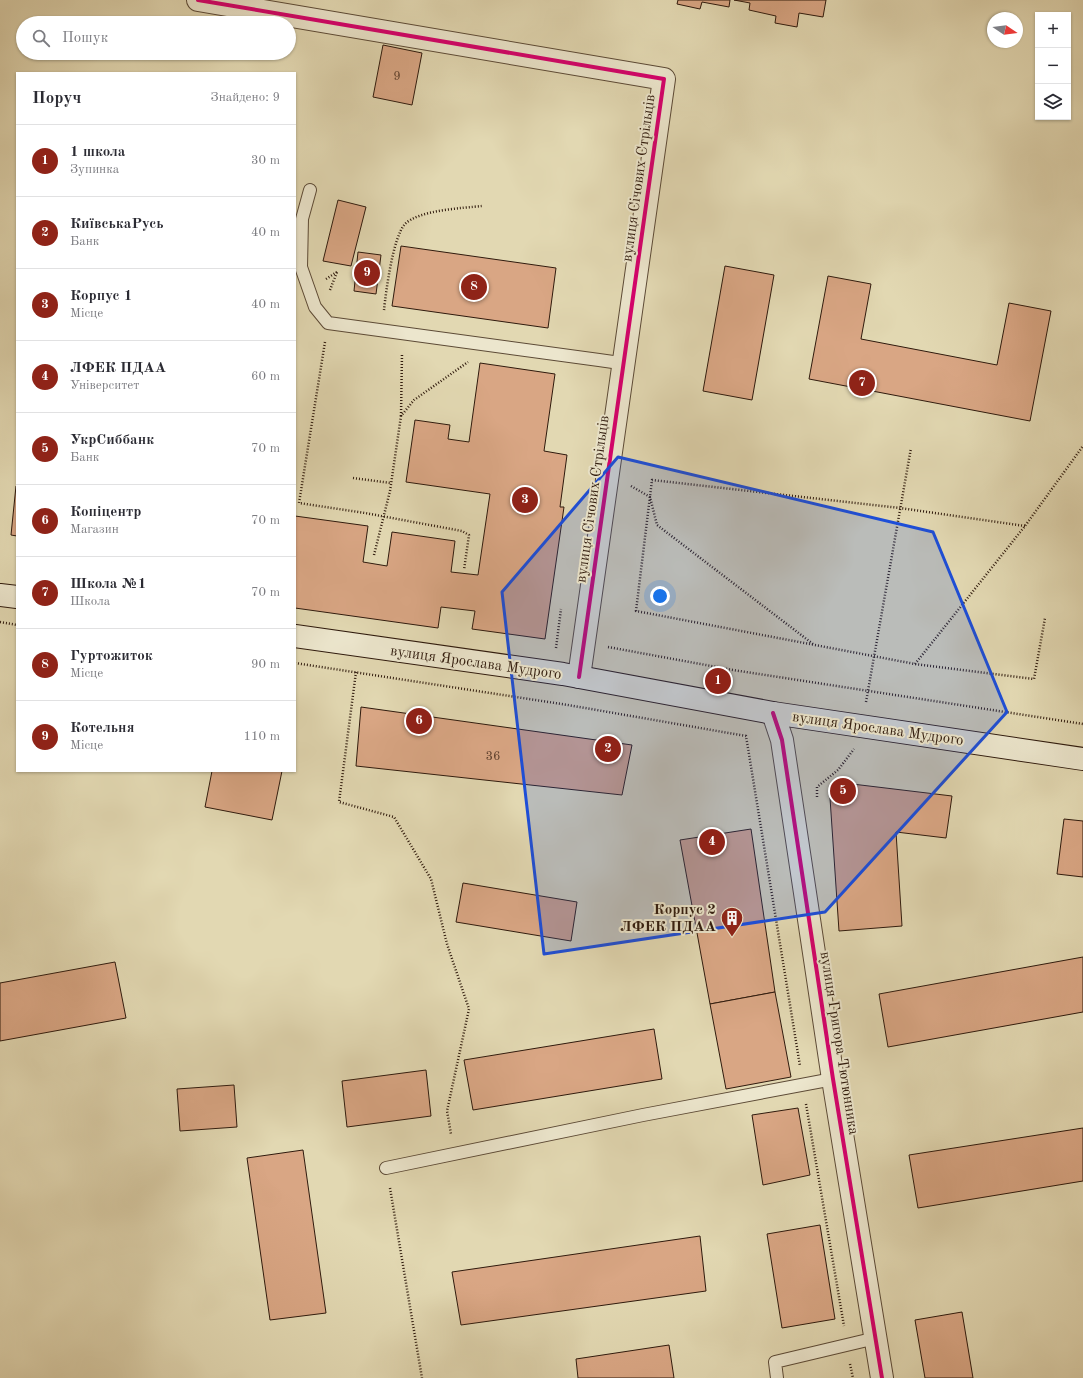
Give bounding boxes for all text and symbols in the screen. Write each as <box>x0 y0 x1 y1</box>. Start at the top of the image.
north arrow <box>987 12 1023 48</box>
map controls <box>1035 12 1071 120</box>
button: + <box>1035 12 1071 48</box>
search box <box>16 16 296 60</box>
icon: search <box>30 27 52 49</box>
text: Пошук <box>62 31 108 46</box>
button: − <box>1035 48 1071 84</box>
house number: 9 <box>393 70 401 83</box>
button: layers <box>1035 84 1071 120</box>
text: Поруч <box>32 90 81 107</box>
text: Знайдено: 9 <box>211 91 280 104</box>
street label: вулиця Січових Стрільців <box>620 94 659 263</box>
text: 1 школа <box>70 145 125 160</box>
text: 1 <box>41 154 49 167</box>
text: 30 m <box>251 154 280 167</box>
text: Зупинка <box>70 163 119 176</box>
text: КиївськаРусь <box>70 217 163 232</box>
text: 2 <box>41 226 49 239</box>
text: 40 m <box>251 226 280 239</box>
text: Банк <box>70 235 99 248</box>
pin: 9 <box>354 258 380 288</box>
pin: 8 <box>461 272 487 302</box>
text: Корпус 1 <box>70 289 132 304</box>
text: 3 <box>41 298 49 311</box>
text: 40 m <box>251 298 280 311</box>
text: Місце <box>70 307 103 320</box>
text: ЛФЕК ПДАА <box>70 361 166 376</box>
pin: 7 <box>849 368 875 398</box>
text: 4 <box>41 370 49 383</box>
text: 60 m <box>251 370 280 383</box>
text: Університет <box>70 379 139 392</box>
street label: вулиця Січових Стрільців <box>574 415 613 584</box>
text: УкрСиббанк <box>70 433 154 448</box>
text: 5 <box>41 442 49 455</box>
text: 70 m <box>251 442 280 455</box>
text: Банк <box>70 451 99 464</box>
pin: 3 <box>512 485 538 515</box>
text: Копіцентр <box>70 505 141 520</box>
text: 6 <box>41 514 49 527</box>
text: 70 m <box>251 514 280 527</box>
text: Магазин <box>70 523 119 536</box>
text: Школа №1 <box>70 577 146 592</box>
text: 7 <box>41 586 49 599</box>
text: 70 m <box>251 586 280 599</box>
your location <box>650 586 670 606</box>
text: Школа <box>70 595 110 608</box>
street label: вулиця Ярослава Мудрого <box>389 644 562 683</box>
text: Гуртожиток <box>70 649 153 664</box>
text: 8 <box>41 658 49 671</box>
text: 90 m <box>251 658 280 671</box>
pin: 1 <box>705 666 731 696</box>
text: Місце <box>70 667 103 680</box>
pin: 6 <box>406 706 432 736</box>
street label: вулиця Ярослава Мудрого <box>791 710 964 749</box>
text: Котельня <box>70 721 135 736</box>
text: 9 <box>41 730 49 743</box>
text: 110 m <box>243 730 280 743</box>
pin: 2 <box>595 734 621 764</box>
text: Місце <box>70 739 103 752</box>
house number: 36 <box>485 750 501 763</box>
pin: 5 <box>830 776 856 806</box>
pin: 4 <box>699 827 725 857</box>
place label: Корпус 2 ЛФЕК ПДАА <box>620 903 716 935</box>
building icon: Корпус 2 ЛФЕК ПДАА <box>719 905 745 938</box>
street label: вулиця Григора Тютюнника <box>817 950 861 1137</box>

